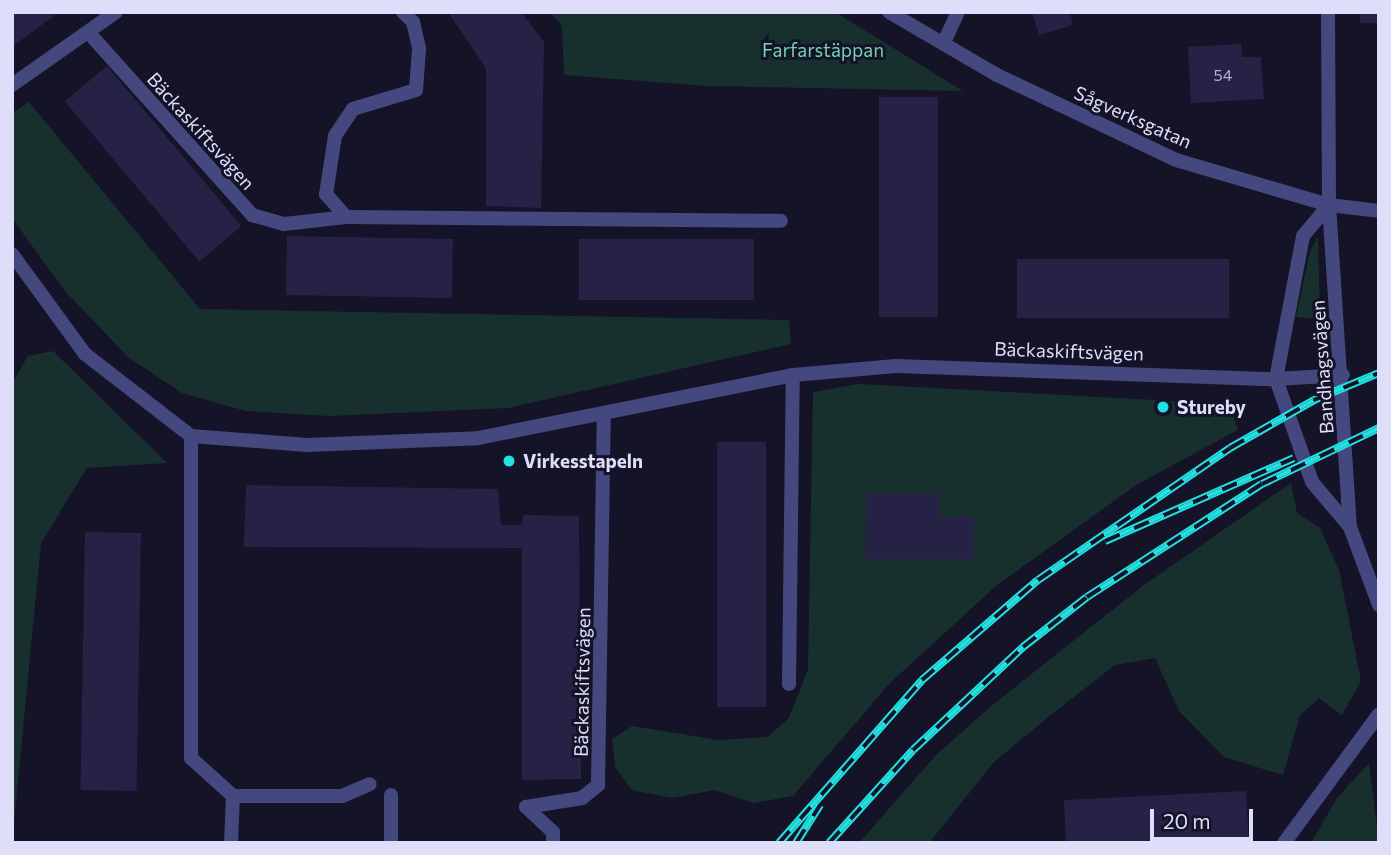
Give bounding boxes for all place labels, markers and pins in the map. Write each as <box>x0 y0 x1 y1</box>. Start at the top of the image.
place label: Stureby <box>1177 396 1246 418</box>
marker: Stureby <box>1155 399 1171 415</box>
place label: Virkesstapeln <box>523 450 643 472</box>
marker: Virkesstapeln <box>501 453 517 469</box>

